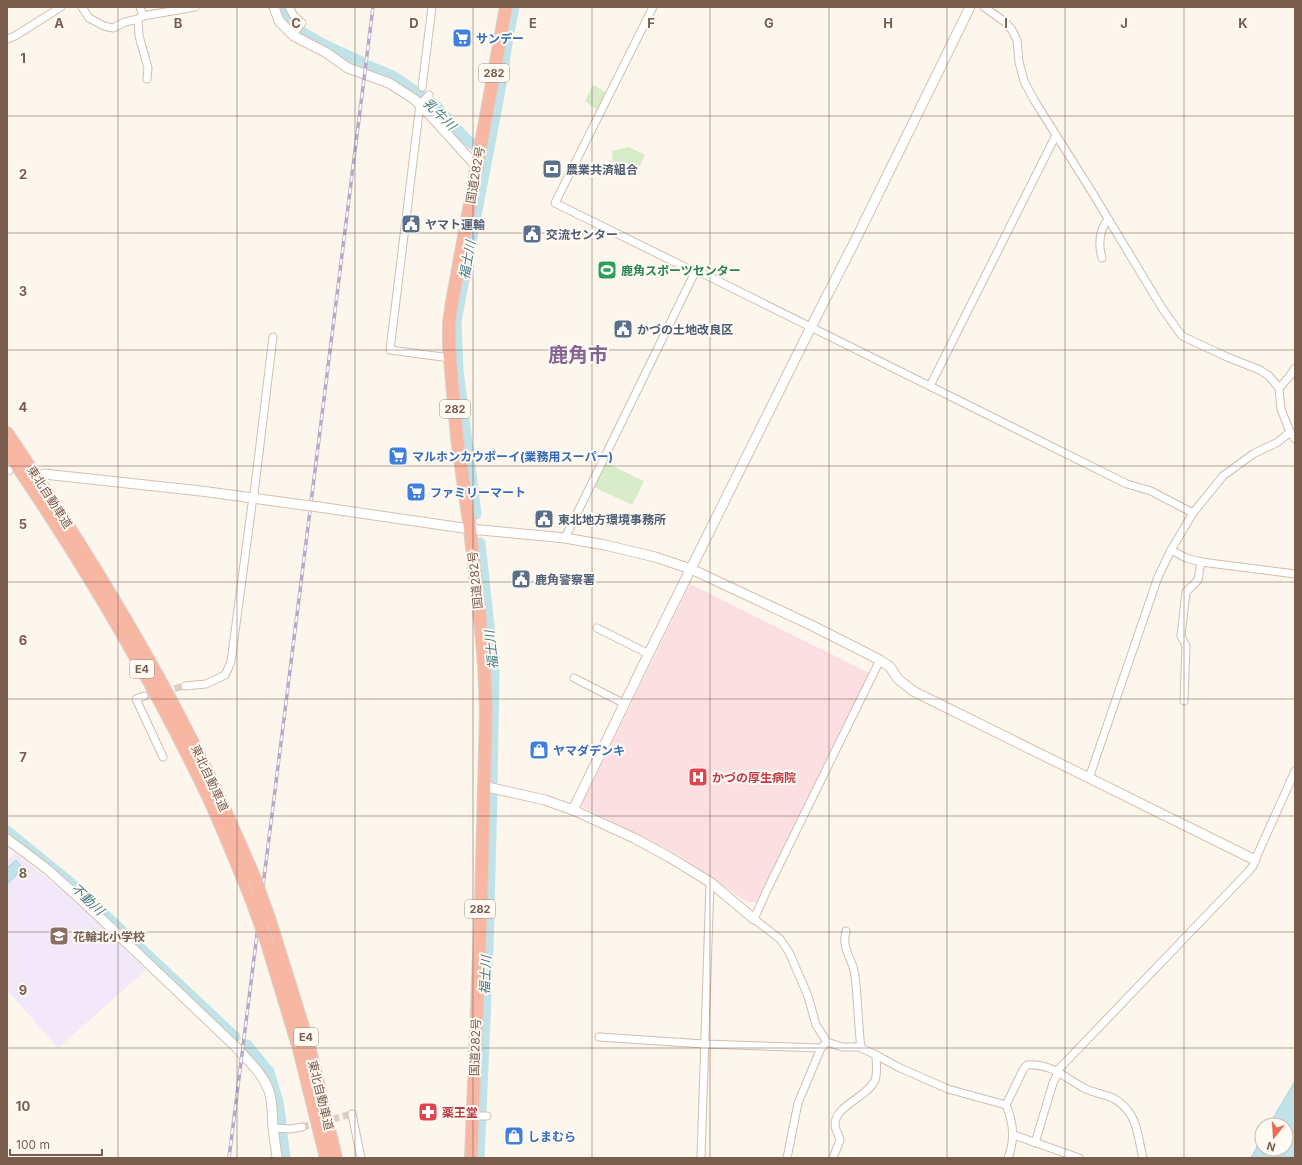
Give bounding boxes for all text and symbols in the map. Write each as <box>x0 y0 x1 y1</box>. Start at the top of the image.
text: A <box>54 15 64 31</box>
text: B <box>174 15 183 31</box>
text: C <box>291 15 301 31</box>
text: D <box>409 15 419 31</box>
text: E <box>529 15 537 31</box>
text: F <box>647 15 655 31</box>
text: G <box>764 15 774 31</box>
text: H <box>883 15 893 31</box>
text: I <box>1004 15 1008 31</box>
text: J <box>1120 15 1128 31</box>
text: K <box>1238 15 1248 31</box>
supermarket icon: サンデー <box>451 27 473 49</box>
place label: サンデー <box>476 31 524 46</box>
text: 1 <box>20 50 26 66</box>
road number: 282 <box>479 64 509 82</box>
water label: 乳牛川 <box>420 95 461 135</box>
street label: 国道282号 <box>463 145 487 205</box>
bank icon: 農業共済組合 <box>541 158 563 180</box>
place label: 農業共済組合 <box>566 162 638 177</box>
text: 2 <box>19 166 27 182</box>
public building icon: ヤマト運輸 <box>400 213 422 235</box>
place label: ヤマト運輸 <box>425 217 485 232</box>
public building icon: 交流センター <box>521 223 543 245</box>
place label: 交流センター <box>546 227 618 242</box>
water label: 福士川 <box>456 237 479 281</box>
sports icon: 鹿角スポーツセンター <box>596 259 618 281</box>
place label: 鹿角スポーツセンター <box>621 263 741 278</box>
text: 3 <box>19 283 27 299</box>
public building icon: かづの土地改良区 <box>612 318 634 340</box>
place label: かづの土地改良区 <box>637 322 733 337</box>
district label: 鹿角市 <box>548 343 608 367</box>
text: 4 <box>19 399 28 415</box>
road number: 282 <box>440 400 470 418</box>
supermarket icon: マルホンカウボーイ(業務用スーパー) <box>387 445 409 467</box>
place label: マルホンカウボーイ(業務用スーパー) <box>412 449 613 464</box>
street label: 東北自動車道 <box>24 463 76 531</box>
supermarket icon: ファミリーマート <box>405 481 427 503</box>
place label: ファミリーマート <box>430 485 526 500</box>
public building icon: 東北地方環境事務所 <box>533 508 555 530</box>
place label: 東北地方環境事務所 <box>558 512 666 527</box>
text: 5 <box>19 516 27 532</box>
street label: 国道282号 <box>465 550 485 610</box>
public building icon: 鹿角警察署 <box>510 568 532 590</box>
place label: 鹿角警察署 <box>535 572 595 587</box>
water label: 福士川 <box>481 628 501 670</box>
text: 6 <box>19 632 27 648</box>
road number: E4 <box>130 660 154 678</box>
shop icon: ヤマダデンキ <box>528 739 550 761</box>
street label: 東北自動車道 <box>188 742 232 814</box>
place label: ヤマダデンキ <box>553 743 625 758</box>
text: 7 <box>19 749 27 765</box>
hospital icon: かづの厚生病院 <box>687 766 709 788</box>
place label: かづの厚生病院 <box>712 770 796 785</box>
text: 8 <box>19 865 27 881</box>
water label: 不動川 <box>68 880 109 920</box>
road number: 282 <box>465 900 495 918</box>
school or university icon: 花輪北小学校 <box>48 925 70 947</box>
place label: 花輪北小学校 <box>73 929 145 944</box>
water label: 福士川 <box>476 953 494 995</box>
text: 9 <box>19 982 27 998</box>
street label: 国道282号 <box>466 1018 484 1076</box>
road number: E4 <box>294 1028 318 1046</box>
street label: 東北自動車道 <box>305 1058 337 1132</box>
text: 10 <box>16 1098 30 1114</box>
pharmacy icon: 薬王堂 <box>417 1101 439 1123</box>
place label: 薬王堂 <box>442 1105 478 1120</box>
north arrow <box>1254 1117 1294 1157</box>
shop icon: しまむら <box>503 1125 525 1147</box>
place label: しまむら <box>528 1129 576 1144</box>
scale bar <box>10 1131 102 1157</box>
text: 100 m <box>16 1137 50 1152</box>
text: N <box>1265 1139 1277 1154</box>

